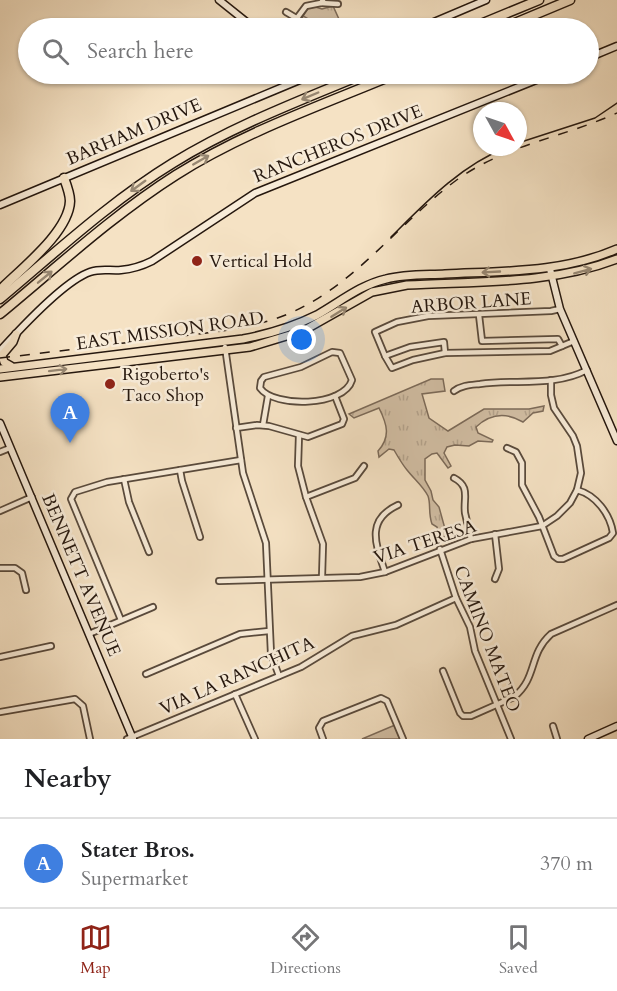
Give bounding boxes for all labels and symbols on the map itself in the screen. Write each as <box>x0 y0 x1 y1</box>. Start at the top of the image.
one-way arrow <box>302 91 320 102</box>
street label: BARHAM DRIVE <box>63 92 205 172</box>
street label: RANCHEROS DRIVE <box>250 99 426 189</box>
north arrow <box>473 102 527 156</box>
one-way arrow <box>192 154 209 166</box>
one-way arrow <box>131 180 147 192</box>
place label: Vertical Hold <box>209 249 312 274</box>
marker: Vertical Hold <box>190 254 204 268</box>
one-way arrow <box>573 264 592 276</box>
one-way arrow <box>482 266 502 277</box>
one-way arrow <box>37 270 53 283</box>
street label: ARBOR LANE <box>410 286 532 320</box>
street label: EAST MISSION ROAD <box>74 305 266 357</box>
one-way arrow <box>330 305 347 317</box>
your location <box>287 325 316 354</box>
place label: Rigoberto's Taco Shop <box>122 362 209 408</box>
one-way arrow <box>48 365 68 376</box>
marker: Rigoberto's Taco Shop <box>103 377 117 391</box>
pin: A <box>50 394 90 443</box>
street label: BENNETT AVENUE <box>35 490 127 660</box>
street label: VIA TERESA <box>370 514 480 570</box>
street label: CAMINO MATEO <box>448 562 526 716</box>
street label: VIA LA RANCHITA <box>156 631 319 721</box>

